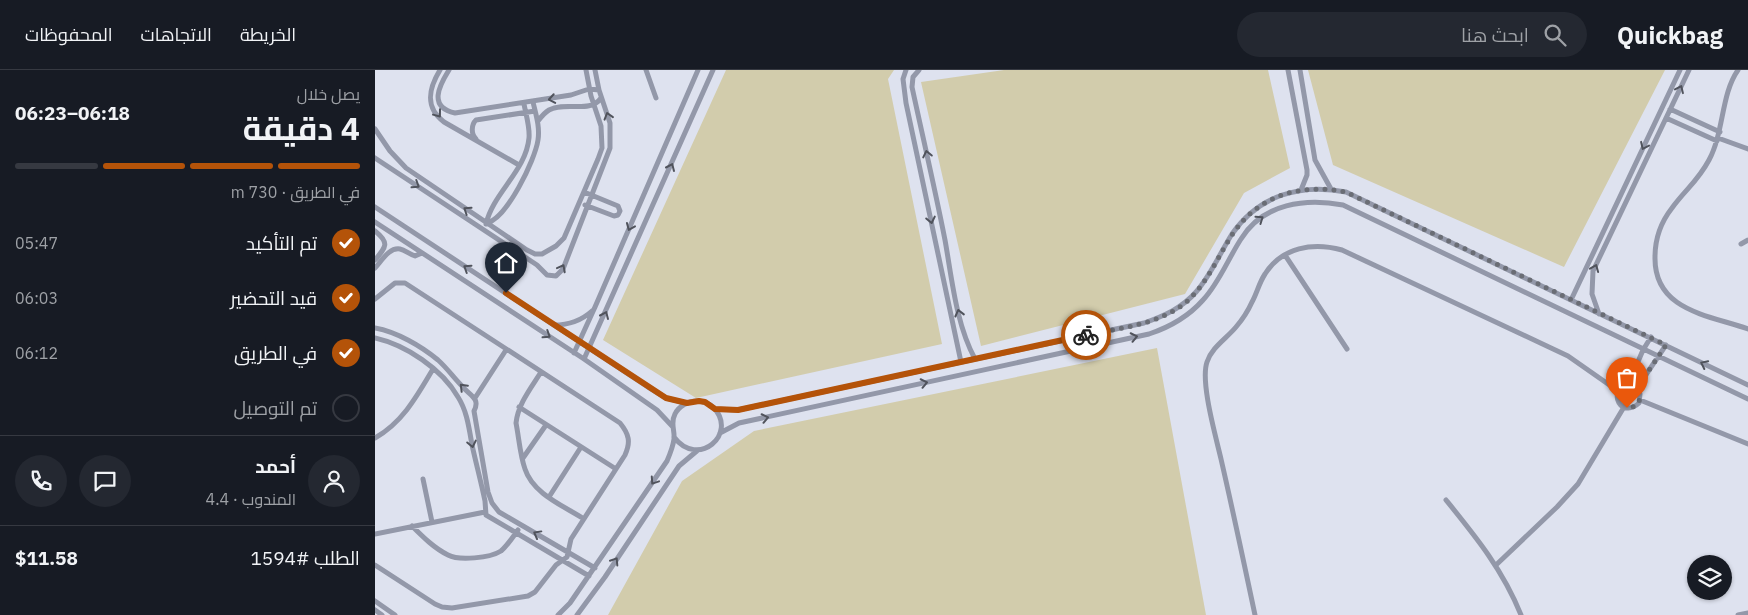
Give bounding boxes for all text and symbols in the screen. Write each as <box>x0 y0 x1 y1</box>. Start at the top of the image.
search box <box>1237 12 1587 57</box>
text: Quickbag <box>1617 19 1723 51</box>
icon: search <box>1541 21 1569 49</box>
text: المحفوظات <box>25 23 113 46</box>
text: الاتجاهات <box>141 23 212 46</box>
text: الخريطة <box>240 23 296 46</box>
text: ابحث هنا <box>1461 23 1529 47</box>
text: يصل خلال <box>297 84 360 104</box>
one-way arrow <box>1673 85 1684 94</box>
one-way arrow <box>548 93 556 103</box>
text: 06:18–06:23 <box>15 101 130 125</box>
text: 4 دقيقة <box>243 107 360 149</box>
one-way arrow <box>432 108 440 117</box>
one-way arrow <box>603 112 613 120</box>
one-way arrow <box>1640 141 1650 150</box>
one-way arrow <box>922 149 933 158</box>
one-way arrow <box>664 163 675 172</box>
one-way arrow <box>410 179 419 188</box>
text: في الطريق · 730 m <box>231 182 360 202</box>
one-way arrow <box>464 207 473 216</box>
one-way arrow <box>925 216 936 225</box>
one-way arrow <box>1254 216 1264 225</box>
one-way arrow <box>625 222 636 231</box>
icon: check <box>332 229 360 257</box>
text: تم التأكيد <box>246 231 317 255</box>
text: 05:47 <box>15 233 58 253</box>
pin <box>485 242 527 293</box>
icon: home <box>492 249 520 277</box>
one-way arrow <box>556 264 566 273</box>
one-way arrow <box>1589 264 1599 273</box>
one-way arrow <box>464 265 473 274</box>
icon: check <box>332 284 360 312</box>
text: قيد التحضير <box>230 286 317 310</box>
text: 06:03 <box>15 288 58 308</box>
one-way arrow <box>954 308 965 317</box>
courier <box>1061 310 1111 360</box>
one-way arrow <box>598 311 609 320</box>
icon: bike <box>1072 321 1100 349</box>
one-way arrow <box>542 329 551 338</box>
one-way arrow <box>1130 333 1139 343</box>
icon: check <box>332 339 360 367</box>
text: في الطريق <box>234 341 317 365</box>
text: 06:12 <box>15 343 58 363</box>
pin <box>1606 357 1648 408</box>
one-way arrow <box>1700 359 1709 370</box>
icon: bag <box>1613 364 1641 392</box>
one-way arrow <box>920 378 929 389</box>
one-way arrow <box>460 383 469 392</box>
text: تم التوصيل <box>234 396 317 420</box>
one-way arrow <box>761 413 770 423</box>
one-way arrow <box>466 439 477 448</box>
text: أحمد <box>255 454 296 478</box>
button: phone <box>15 455 67 507</box>
button: chat <box>79 455 131 507</box>
button: person <box>308 455 360 507</box>
one-way arrow <box>651 475 660 484</box>
text: المندوب · 4.4 <box>206 489 296 509</box>
one-way arrow <box>533 531 542 541</box>
text: $11.58 <box>15 546 78 570</box>
text: الطلب #1594 <box>250 546 360 570</box>
map controls <box>1687 555 1732 600</box>
button: layers <box>1687 555 1732 600</box>
one-way arrow <box>609 557 618 567</box>

